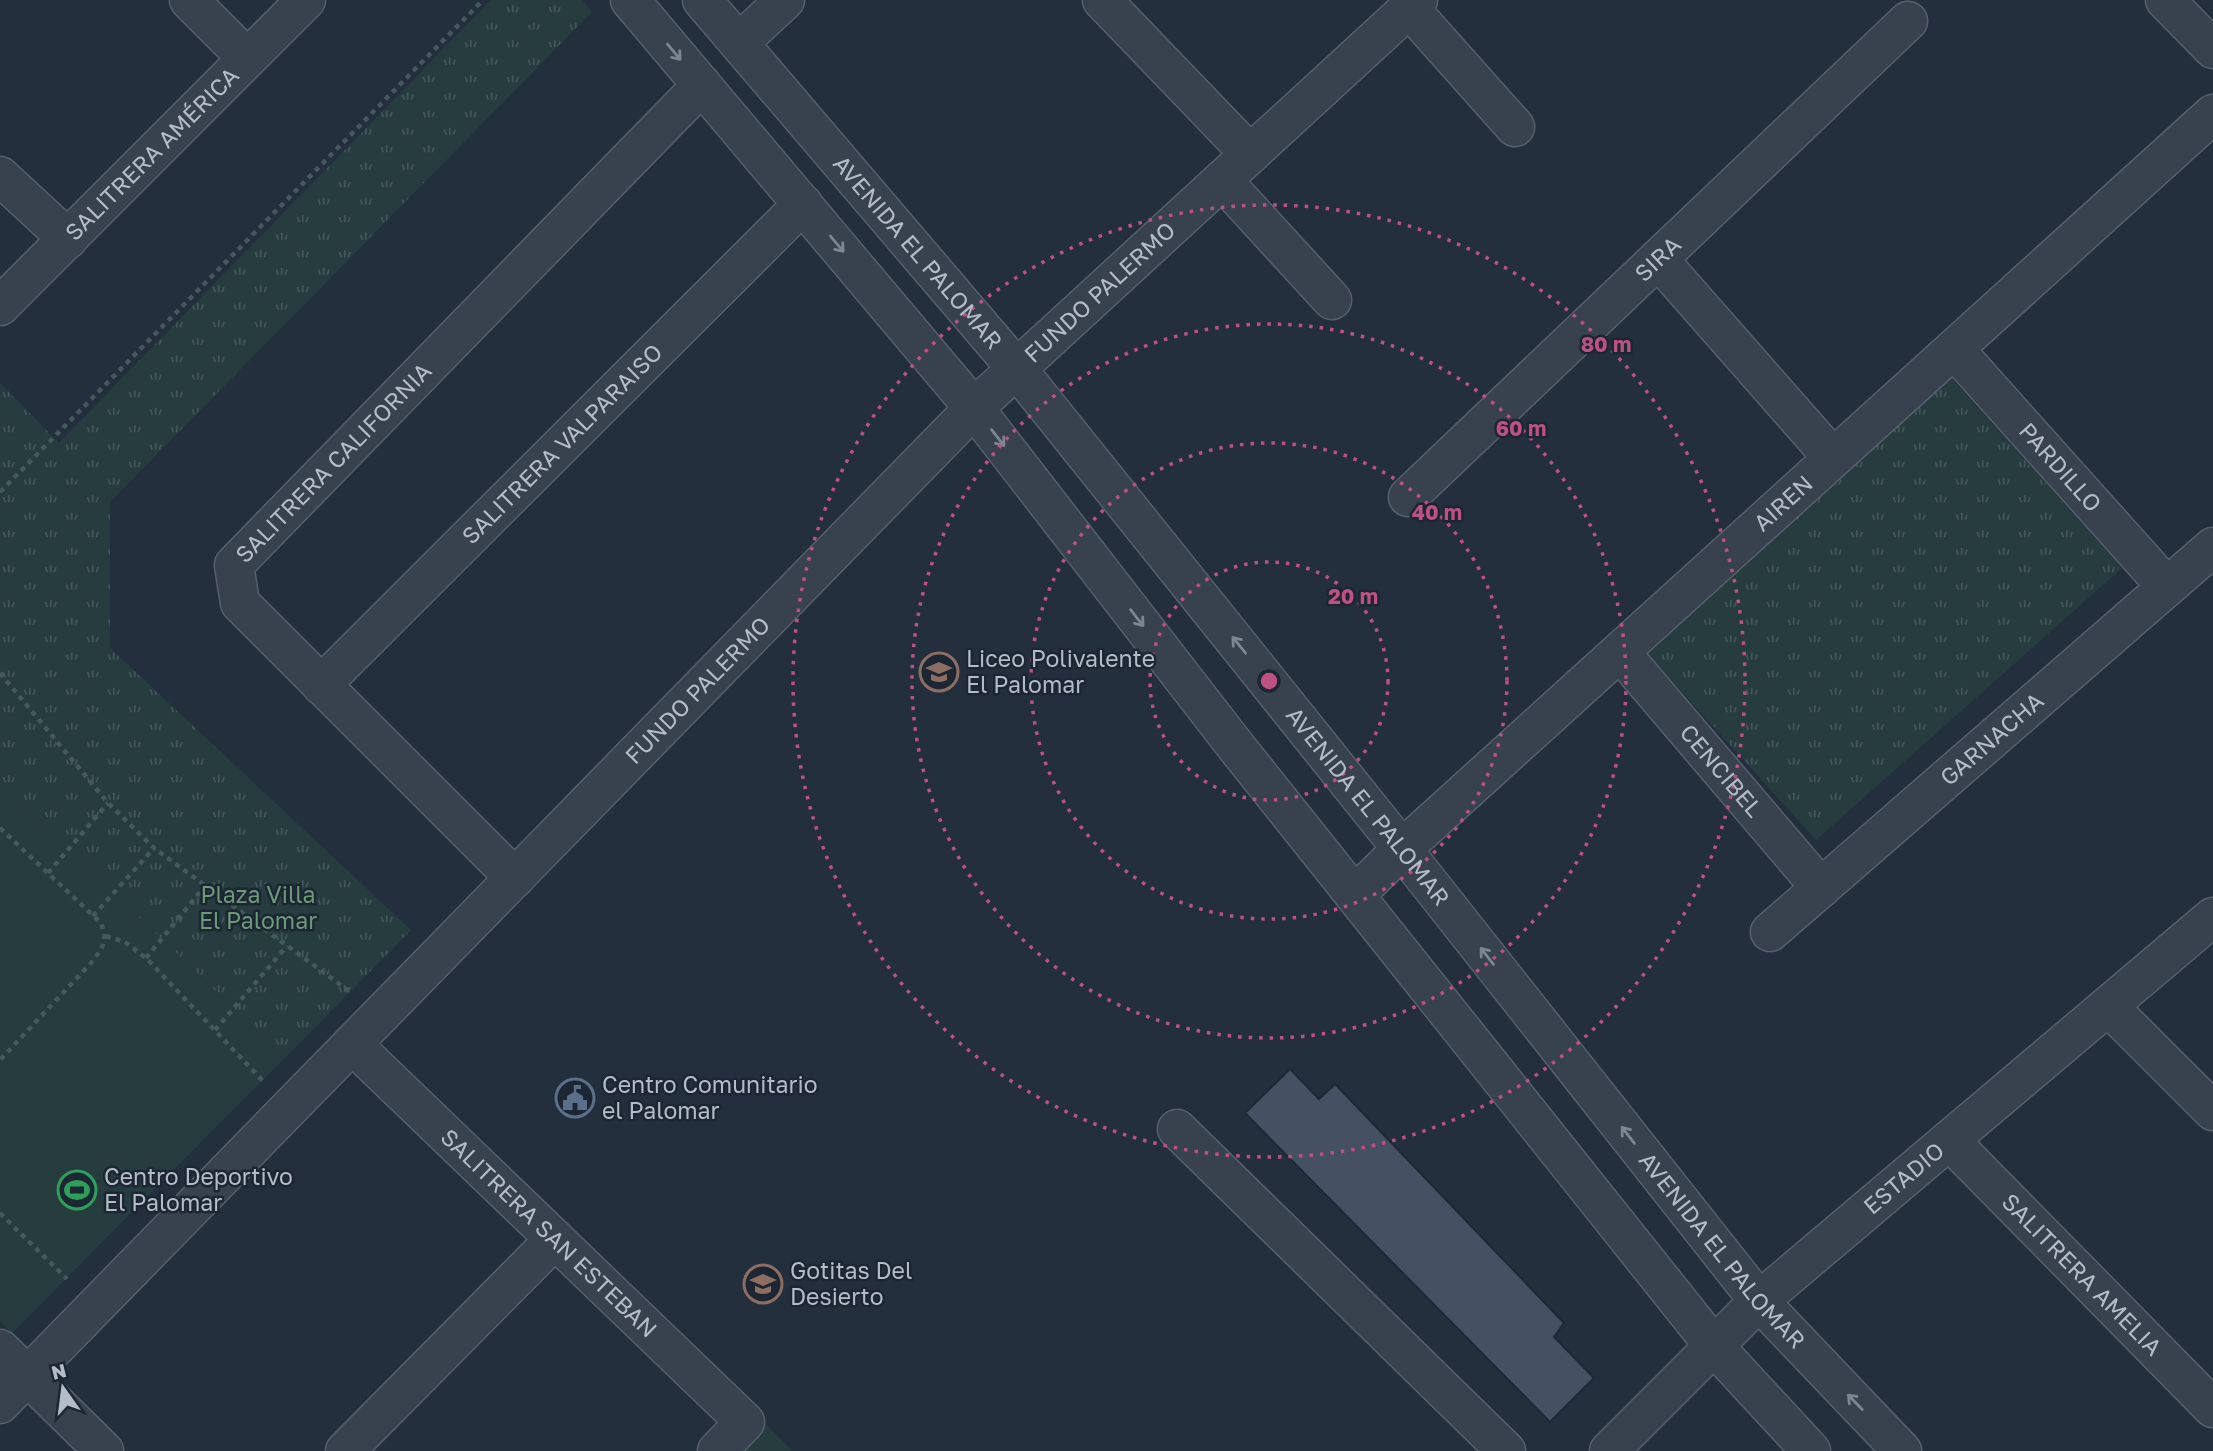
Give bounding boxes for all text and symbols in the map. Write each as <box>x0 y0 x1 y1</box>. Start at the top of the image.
one-way arrow <box>666 43 682 61</box>
street label: SALITRERA AMÉRICA <box>59 61 244 246</box>
street label: AVENIDA EL PALOMAR <box>828 149 1009 354</box>
street label: FUNDO PALERMO <box>1018 215 1180 368</box>
street label: SIRA <box>1628 230 1686 287</box>
one-way arrow <box>829 235 844 253</box>
text: 80 m <box>1581 331 1631 357</box>
street label: SALITRERA VALPARAISO <box>456 338 668 549</box>
street label: SALITRERA CALIFORNIA <box>229 356 437 568</box>
text: 60 m <box>1496 415 1546 441</box>
street label: PARDILLO <box>2014 416 2108 517</box>
one-way arrow <box>990 429 1005 447</box>
street label: AIREN <box>1747 469 1818 536</box>
text: 40 m <box>1412 499 1462 525</box>
text: 20 m <box>1328 583 1378 609</box>
one-way arrow <box>1129 608 1144 627</box>
street label: FUNDO PALERMO <box>619 610 775 769</box>
one-way arrow <box>1231 636 1246 654</box>
place label: Liceo Polivalente El Palomar <box>966 644 1155 698</box>
school or university icon: Liceo Polivalente El Palomar <box>918 651 960 693</box>
centre of rings <box>1257 669 1281 693</box>
street label: GARNACHA <box>1934 686 2049 791</box>
street label: AVENIDA EL PALOMAR <box>1281 701 1456 911</box>
street label: CENCIBEL <box>1675 718 1769 822</box>
park label: Plaza Villa El Palomar <box>199 880 317 934</box>
one-way arrow <box>1480 948 1495 966</box>
place label: Centro Comunitario el Palomar <box>602 1070 818 1124</box>
public building icon: Centro Comunitario el Palomar <box>554 1077 596 1119</box>
street label: SALITRERA SAN ESTEBAN <box>436 1122 663 1343</box>
one-way arrow <box>1621 1126 1636 1145</box>
street label: ESTADIO <box>1857 1136 1949 1220</box>
street label: AVENIDA EL PALOMAR <box>1634 1146 1812 1354</box>
place label: Centro Deportivo El Palomar <box>104 1162 293 1216</box>
sports icon: Centro Deportivo El Palomar <box>56 1169 98 1211</box>
street label: SALITRERA AMELIA <box>1997 1187 2168 1361</box>
place label: Gotitas Del Desierto <box>790 1256 912 1310</box>
school or university icon: Gotitas Del Desierto <box>742 1263 784 1305</box>
north arrow <box>28 1353 98 1423</box>
text: N <box>49 1358 69 1384</box>
one-way arrow <box>1846 1393 1863 1410</box>

